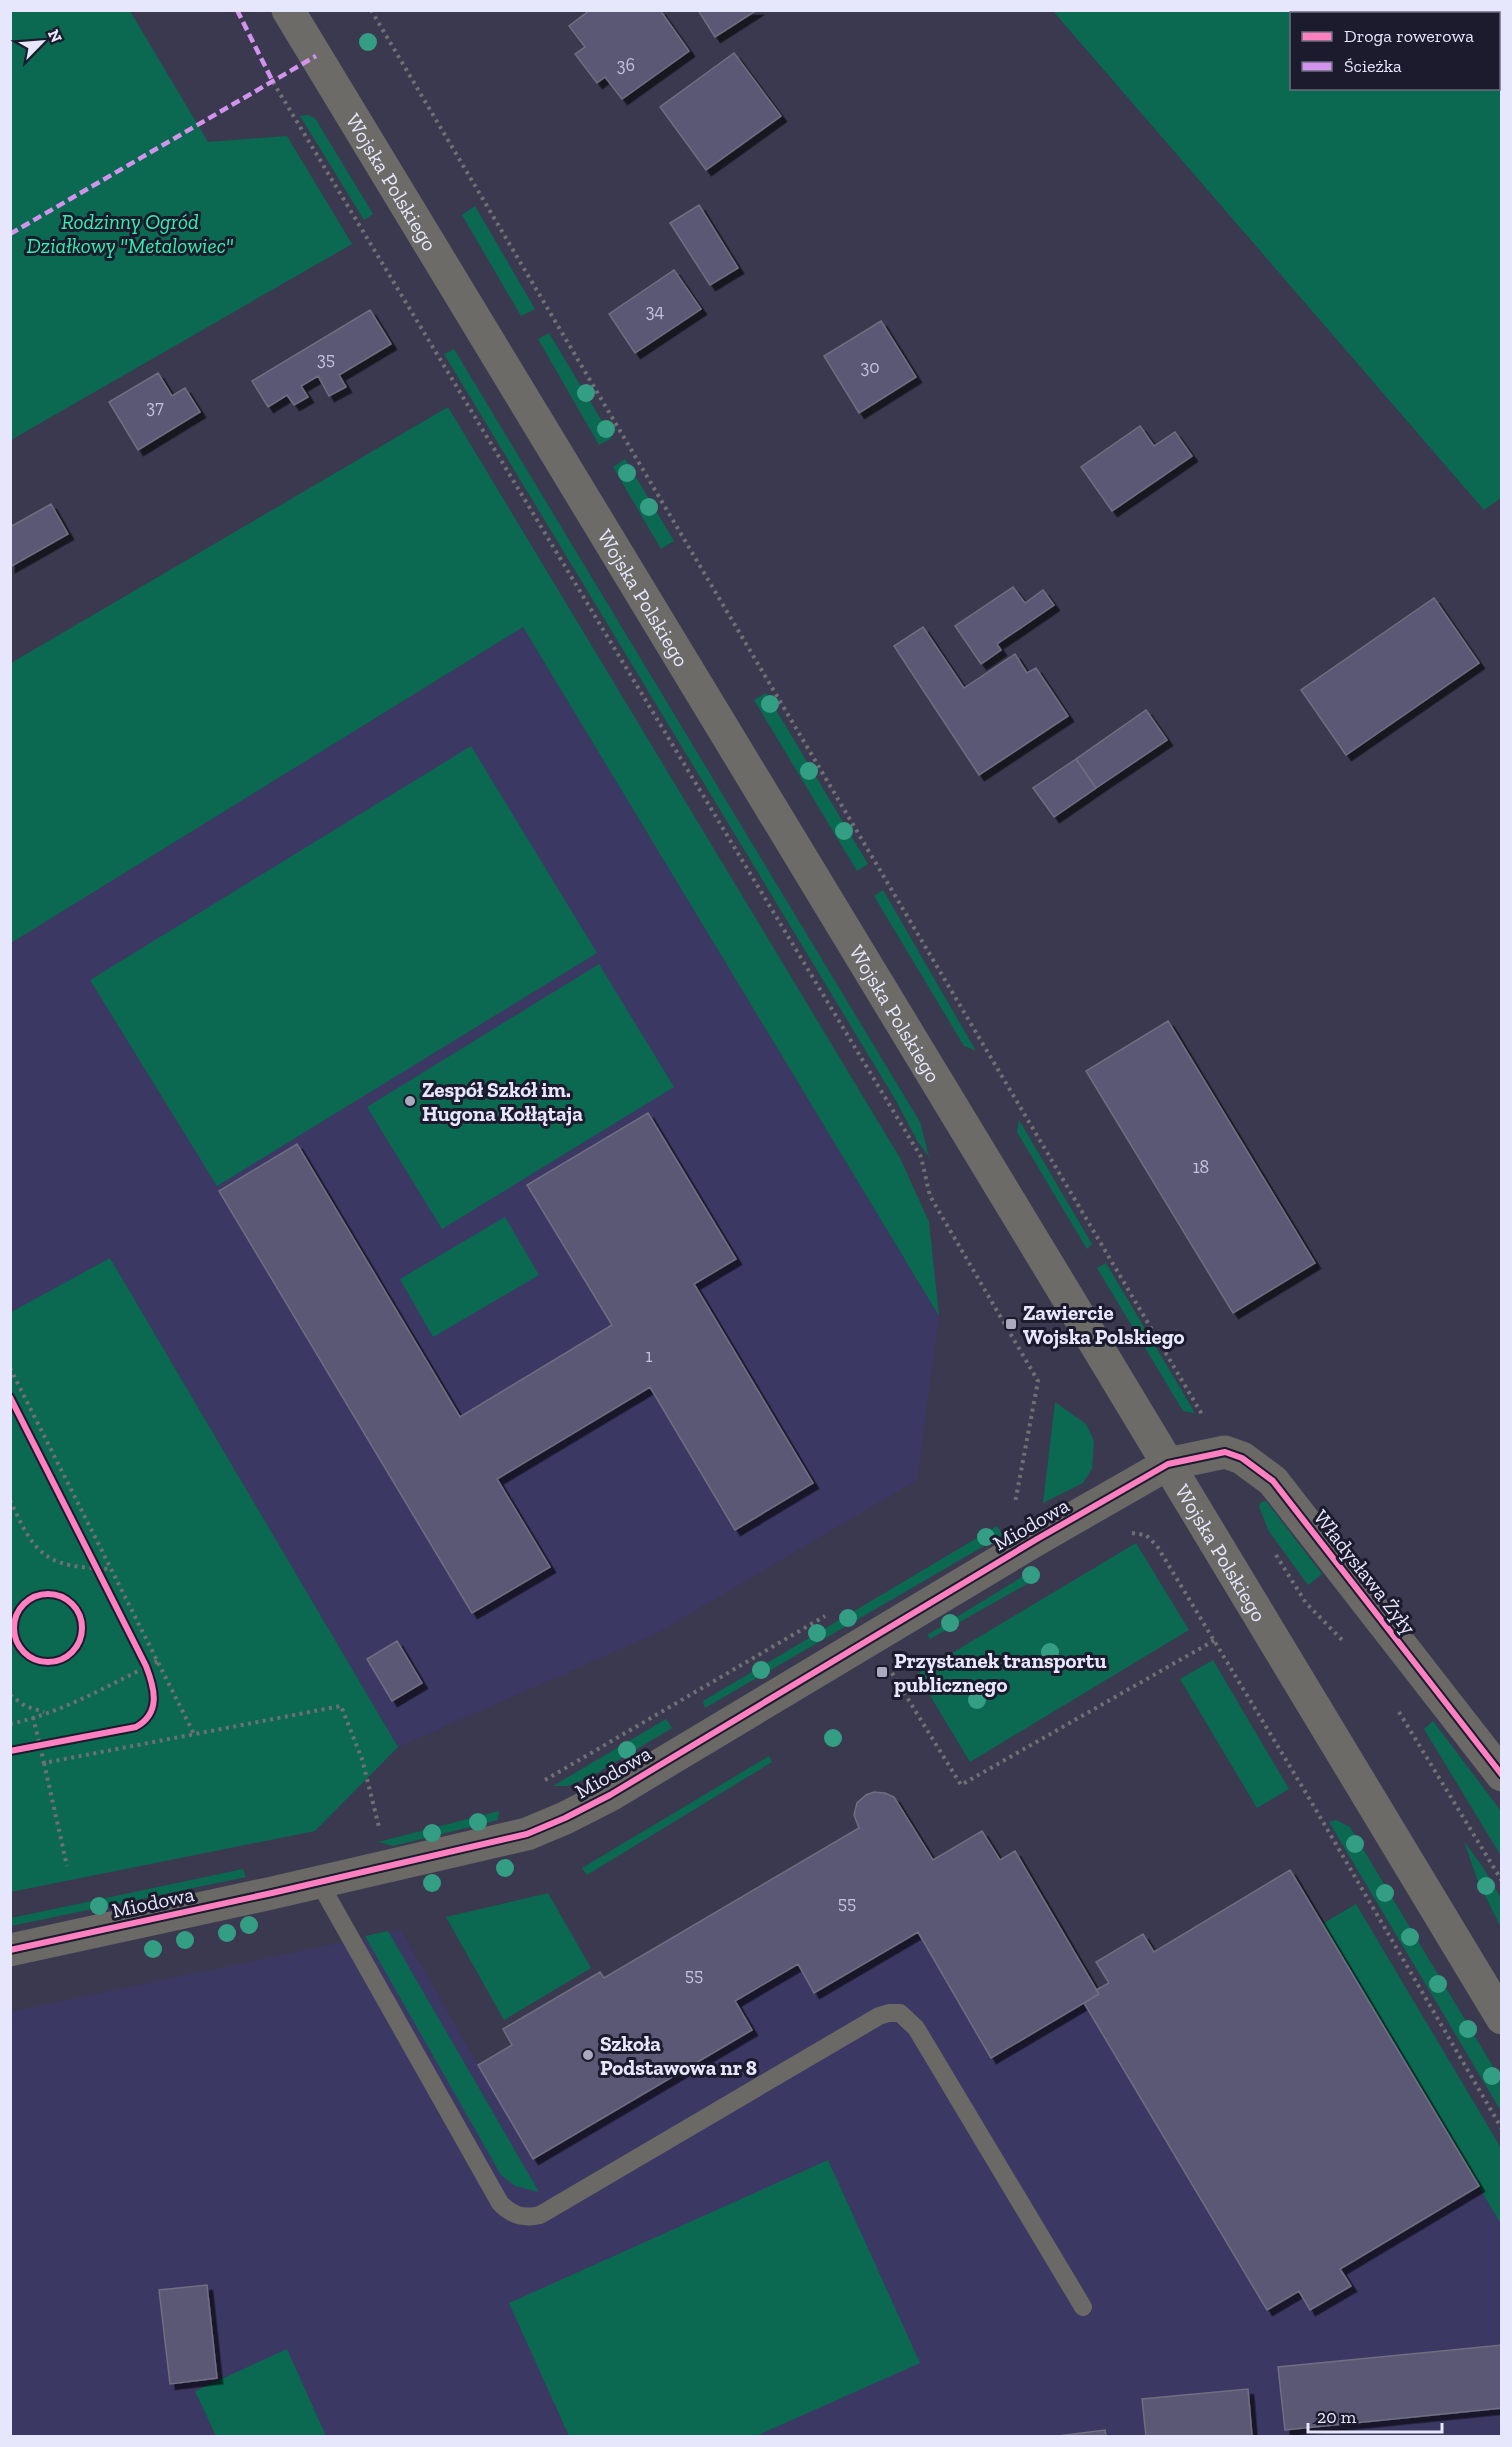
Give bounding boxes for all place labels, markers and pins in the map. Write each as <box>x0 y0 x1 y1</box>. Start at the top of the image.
place label: Zespół Szkół im. Hugona Kołłątaja <box>422 1077 583 1126</box>
marker: Zespół Szkół im. Hugona Kołłątaja <box>403 1094 417 1108</box>
place label: Zawiercie Wojska Polskiego <box>1023 1300 1185 1349</box>
marker: Zawiercie Wojska Polskiego <box>1004 1317 1018 1331</box>
place label: Przystanek transportu publicznego <box>894 1648 1106 1697</box>
marker: Przystanek transportu publicznego <box>875 1665 889 1679</box>
place label: Szkoła Podstawowa nr 8 <box>600 2031 757 2080</box>
marker: Szkoła Podstawowa nr 8 <box>581 2048 595 2062</box>

